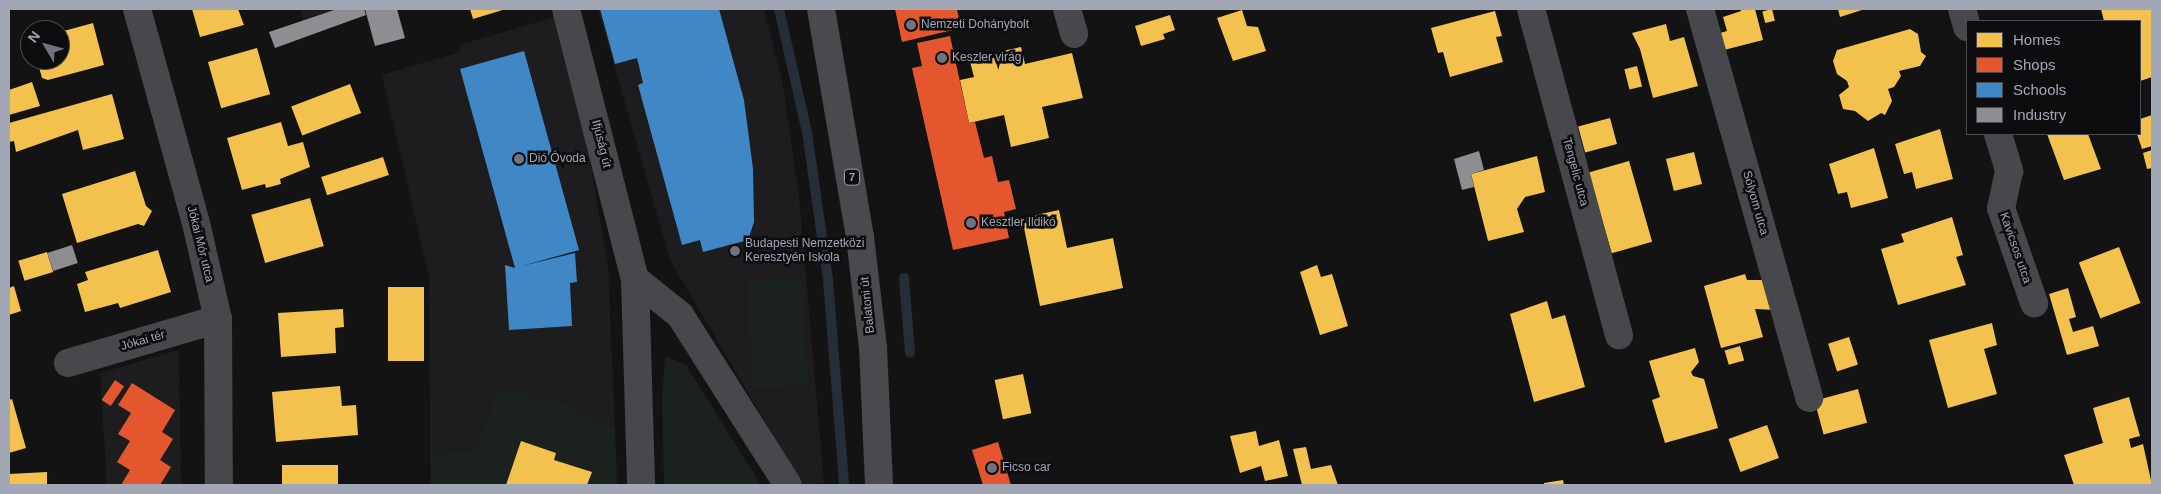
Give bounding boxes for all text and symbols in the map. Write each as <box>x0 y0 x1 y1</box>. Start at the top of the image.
place label: Nemzeti Dohánybolt <box>921 18 1029 32</box>
marker: Nemzeti Dohánybolt <box>905 19 917 31</box>
north arrow <box>20 20 70 70</box>
legend <box>1966 20 2141 135</box>
text: N <box>24 28 43 45</box>
text: Homes <box>2013 31 2061 48</box>
place label: Keszler virág <box>952 51 1021 65</box>
marker: Keszler virág <box>936 52 948 64</box>
text: Shops <box>2013 56 2056 73</box>
text: Schools <box>2013 81 2066 98</box>
text: Industry <box>2013 106 2066 123</box>
street label: Ifjúság út <box>588 119 614 169</box>
street label: Tengelic utca <box>1559 136 1591 208</box>
place label: Dió Óvoda <box>529 152 586 166</box>
marker: Dió Óvoda <box>513 153 525 165</box>
road number: 7 <box>843 168 861 186</box>
street label: Sólyom utca <box>1739 169 1771 237</box>
street label: Jókai Mór utca <box>184 204 216 284</box>
street label: Kavicsos utca <box>1996 211 2034 285</box>
place label: Kesztler Ildikó <box>981 216 1056 230</box>
marker: Kesztler Ildikó <box>965 217 977 229</box>
place label: Budapesti Nemzetközi Keresztyén Iskola <box>745 237 864 265</box>
marker: Budapesti Nemzetközi Keresztyén Iskola <box>729 245 741 257</box>
street label: Balatoni út <box>858 276 878 334</box>
street label: Jókai tér <box>119 328 167 354</box>
place label: Ficso car <box>1002 461 1051 475</box>
marker: Ficso car <box>986 462 998 474</box>

